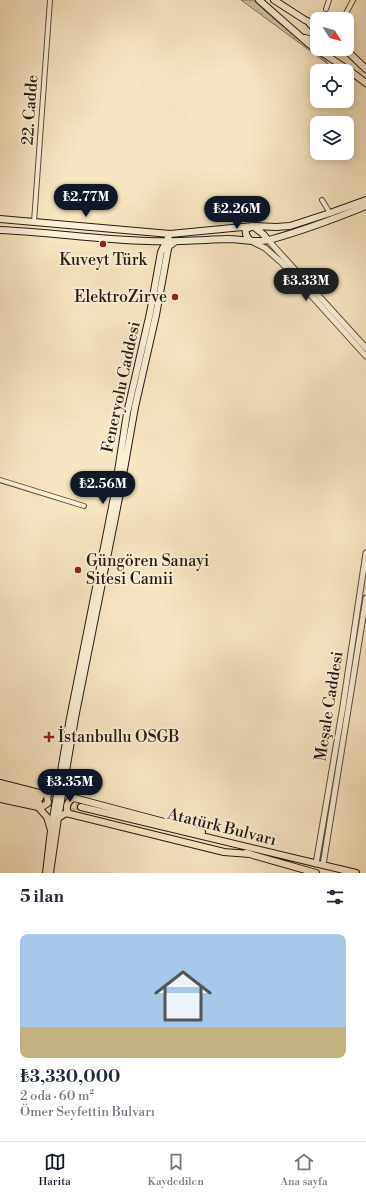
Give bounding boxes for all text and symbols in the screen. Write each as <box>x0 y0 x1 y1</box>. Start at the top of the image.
north arrow <box>310 12 354 56</box>
map controls <box>310 12 354 160</box>
button: locate <box>310 64 354 108</box>
street label: 22. Cadde <box>18 74 42 146</box>
button: layers <box>310 116 354 160</box>
pin: ₺2.77M <box>53 184 119 218</box>
text: ₺2.77M <box>63 189 109 205</box>
pin: ₺2.26M <box>204 196 270 230</box>
text: ₺2.26M <box>213 201 261 217</box>
marker: Kuveyt Türk <box>98 239 108 249</box>
place label: Kuveyt Türk <box>59 250 148 270</box>
pin: ₺3.33M <box>273 268 339 302</box>
text: ₺3.33M <box>283 273 329 289</box>
place label: ElektroZirve <box>74 287 167 307</box>
marker: ElektroZirve <box>170 292 180 302</box>
street label: Feneryolu Caddesi <box>97 319 145 455</box>
pin: ₺2.56M <box>70 471 136 505</box>
text: ₺2.56M <box>79 476 127 492</box>
place label: Güngören Sanayi Sitesi Camii <box>86 551 209 589</box>
marker: Güngören Sanayi Sitesi Camii <box>73 565 83 575</box>
street label: Meşale Caddesi <box>310 650 348 762</box>
place label: İstanbullu OSGB <box>58 725 180 747</box>
marker: İstanbullu OSGB <box>43 731 55 743</box>
pin: ₺3.35M <box>37 769 103 803</box>
text: ₺3.35M <box>47 774 93 790</box>
street label: Atatürk Bulvarı <box>164 804 279 850</box>
text: 5 ilan <box>20 886 64 908</box>
icon: filters <box>324 886 346 908</box>
icon: home <box>147 960 219 1032</box>
text: ₺3,330,000 <box>20 1066 120 1088</box>
text: 2 oda · 60 m² <box>20 1088 94 1104</box>
text: Ömer Seyfettin Bulvarı <box>20 1104 155 1120</box>
tab: Harita <box>38 1151 71 1189</box>
tab: Kaydedilen <box>148 1151 204 1189</box>
tab: Ana sayfa <box>280 1151 328 1189</box>

